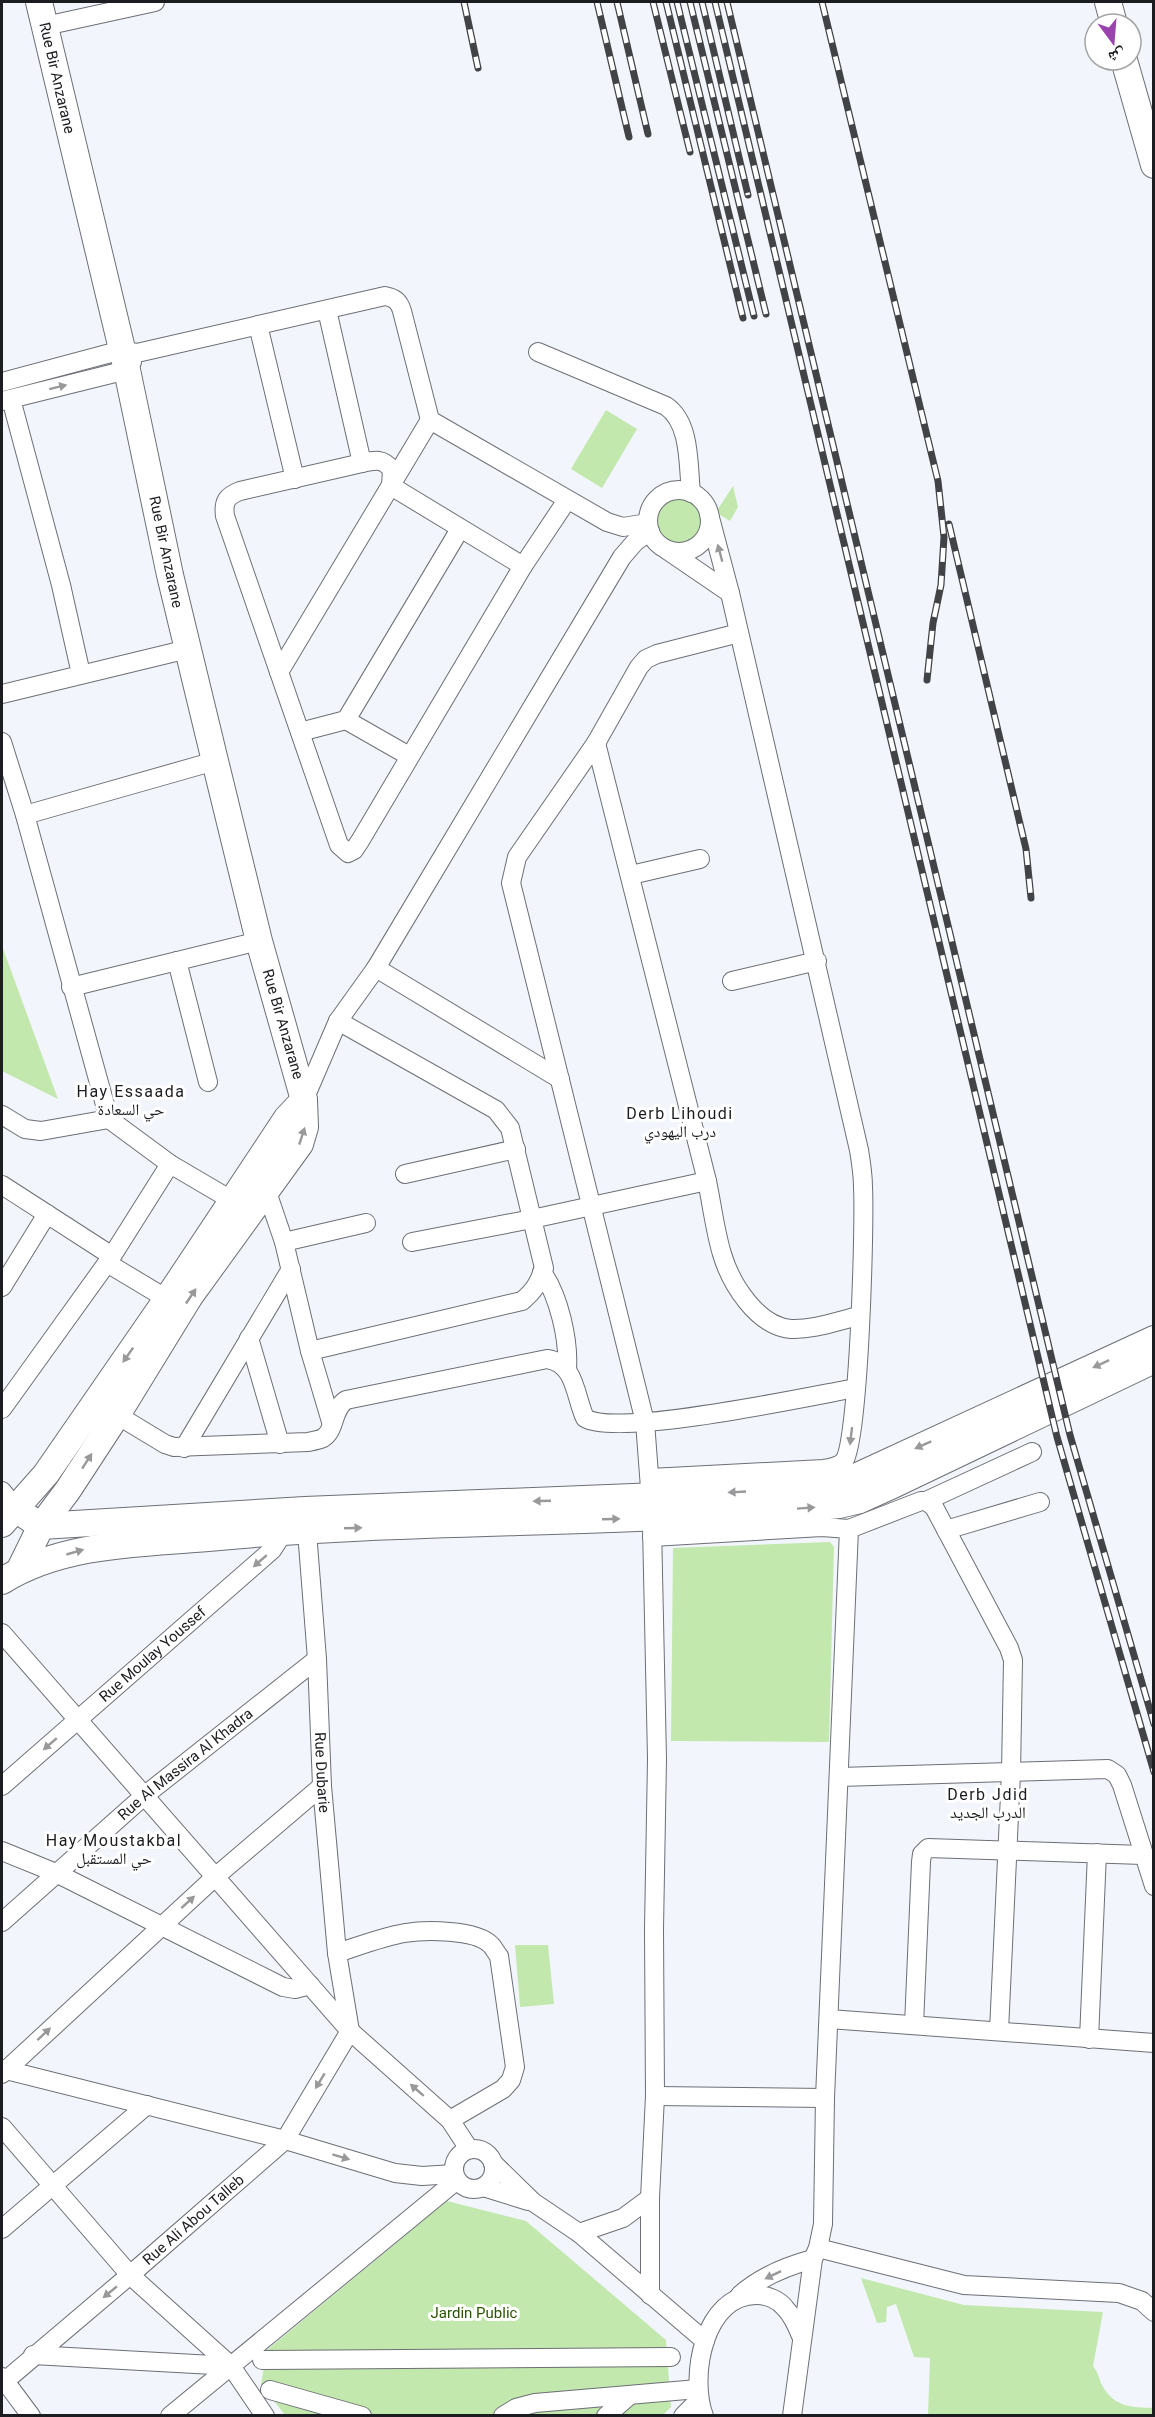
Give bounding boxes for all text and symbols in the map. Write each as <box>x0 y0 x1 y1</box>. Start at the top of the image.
north arrow <box>1083 12 1143 72</box>
street label: Rue Bir Anzarane <box>35 21 79 136</box>
text: ش <box>1106 44 1128 67</box>
one-way arrow <box>49 382 67 392</box>
street label: Rue Bir Anzarane <box>145 494 187 610</box>
one-way arrow <box>714 544 724 562</box>
street label: Rue Bir Anzarane <box>259 967 307 1081</box>
district label: Hay Essaada حي السعادة <box>77 1082 185 1122</box>
district label: Derb Lihoudi درب اليهودي <box>626 1104 734 1144</box>
one-way arrow <box>298 1127 307 1145</box>
one-way arrow <box>185 1288 197 1304</box>
one-way arrow <box>122 1347 134 1363</box>
one-way arrow <box>1092 1360 1109 1369</box>
one-way arrow <box>847 1427 856 1446</box>
one-way arrow <box>914 1440 932 1450</box>
one-way arrow <box>81 1453 93 1469</box>
one-way arrow <box>727 1487 746 1497</box>
one-way arrow <box>533 1496 552 1505</box>
one-way arrow <box>796 1503 815 1513</box>
one-way arrow <box>601 1514 620 1524</box>
one-way arrow <box>344 1523 363 1532</box>
one-way arrow <box>67 1547 85 1556</box>
one-way arrow <box>253 1554 268 1567</box>
street label: Rue Moulay Youssef <box>96 1602 210 1706</box>
street label: Rue Al Massira Al Khadra <box>114 1704 256 1824</box>
street label: Rue Dubarie <box>311 1732 333 1814</box>
one-way arrow <box>43 1737 58 1750</box>
district label: Derb Jdid الدرب الجديد <box>947 1785 1029 1822</box>
district label: Hay Moustakbal حي المستقبل <box>46 1831 182 1871</box>
one-way arrow <box>180 1896 195 1909</box>
one-way arrow <box>37 2027 52 2041</box>
one-way arrow <box>314 2073 325 2089</box>
one-way arrow <box>410 2084 425 2097</box>
one-way arrow <box>332 2153 350 2162</box>
street label: Rue Ali Abou Talleb <box>139 2171 248 2269</box>
one-way arrow <box>764 2270 781 2280</box>
one-way arrow <box>103 2285 118 2298</box>
park label: Jardin Public <box>431 2304 518 2322</box>

